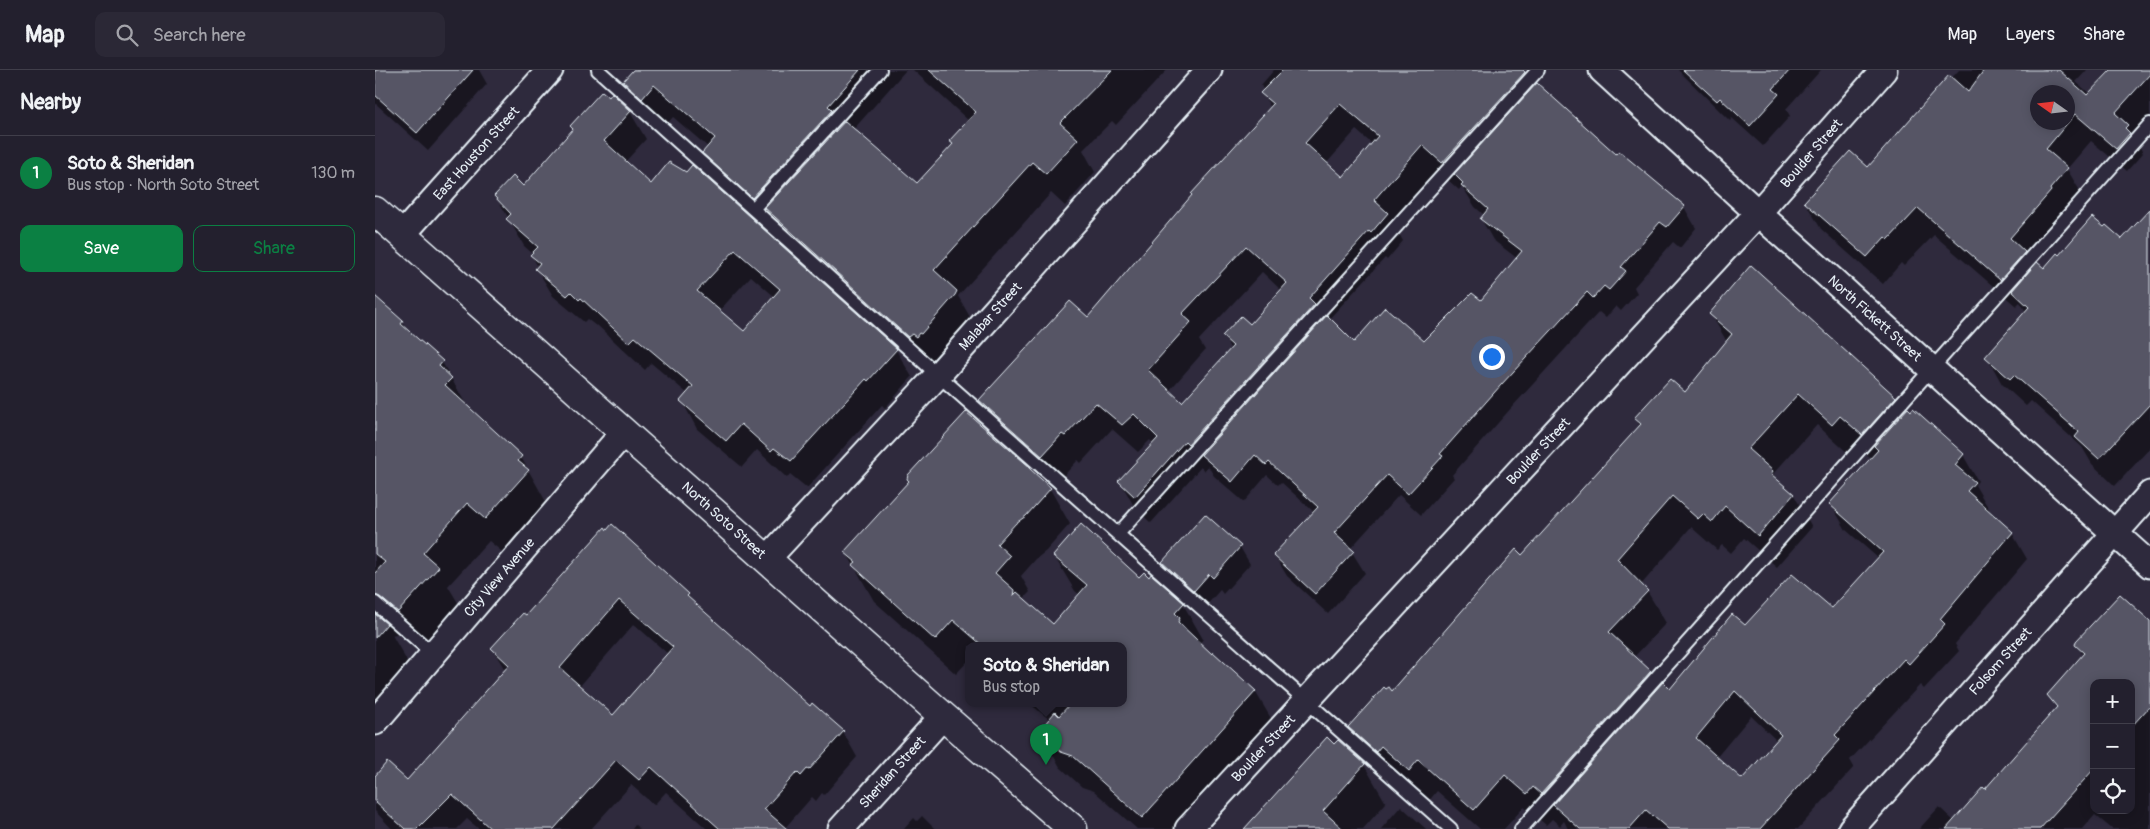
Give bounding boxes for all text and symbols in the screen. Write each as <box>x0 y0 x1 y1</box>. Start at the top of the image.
search box <box>95 12 445 57</box>
text: Map <box>25 20 65 49</box>
icon: search <box>113 21 141 49</box>
text: Search here <box>153 23 246 47</box>
text: Map <box>1948 23 1977 46</box>
text: Layers <box>2005 23 2055 46</box>
text: Share <box>2083 23 2125 46</box>
north arrow <box>2030 85 2075 130</box>
text: Nearby <box>20 89 81 116</box>
street label: East Houston Street <box>430 103 523 204</box>
street label: Boulder Street <box>1777 115 1846 191</box>
text: Soto & Sheridan <box>67 151 194 175</box>
text: 1 <box>33 163 39 183</box>
text: 130 m <box>311 163 355 183</box>
text: Bus stop · North Soto Street <box>67 175 259 195</box>
button: Save <box>20 225 183 272</box>
button: Share <box>193 225 355 272</box>
street label: North Fickett Street <box>1824 272 1925 365</box>
street label: Malabar Street <box>955 278 1026 354</box>
your location <box>1479 344 1505 370</box>
street label: Boulder Street <box>1503 414 1574 488</box>
street label: North Soto Street <box>678 478 769 563</box>
street label: City View Avenue <box>460 534 538 620</box>
street label: Folsom Street <box>1965 624 2035 699</box>
popup <box>965 642 1127 707</box>
text: Soto & Sheridan <box>982 653 1110 677</box>
text: Bus stop <box>982 677 1040 697</box>
map controls <box>2090 679 2135 814</box>
button: + <box>2090 679 2135 724</box>
street label: Boulder Street <box>1228 711 1299 785</box>
pin: 1 <box>1030 724 1062 765</box>
button: − <box>2090 724 2135 769</box>
street label: Sheridan Street <box>856 733 929 812</box>
button: locate <box>2090 769 2135 814</box>

